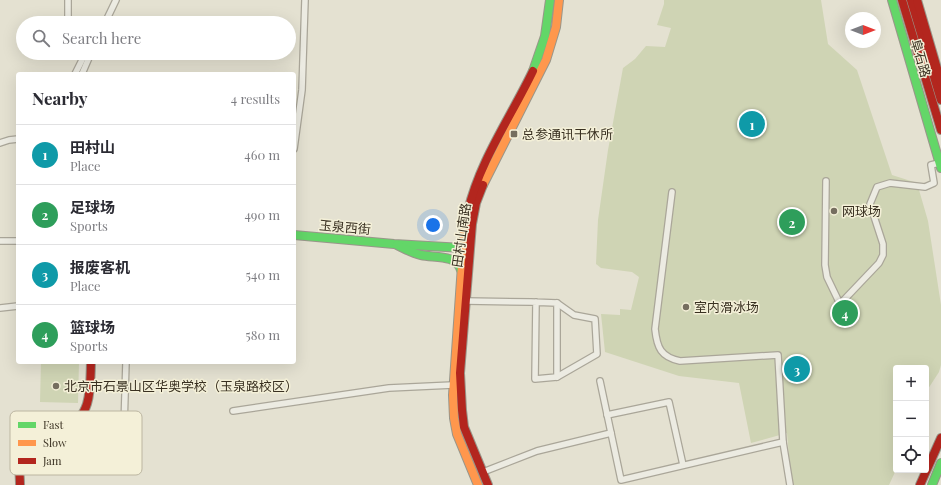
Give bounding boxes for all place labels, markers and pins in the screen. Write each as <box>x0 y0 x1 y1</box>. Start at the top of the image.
pin: 1 <box>739 109 765 139</box>
place label: 总参通讯干休所 <box>522 125 613 142</box>
marker: 总参通讯干休所 <box>509 129 519 139</box>
place label: 网球场 <box>842 202 881 219</box>
marker: 网球场 <box>829 206 839 216</box>
pin: 2 <box>779 207 805 237</box>
place label: 室内滑冰场 <box>694 298 759 315</box>
pin: 4 <box>832 298 858 328</box>
marker: 室内滑冰场 <box>681 302 691 312</box>
pin: 3 <box>784 354 810 384</box>
place label: 北京市石景山区华奥学校（玉泉路校区） <box>64 377 298 394</box>
marker: 北京市石景山区华奥学校（玉泉路校区） <box>51 381 61 391</box>

